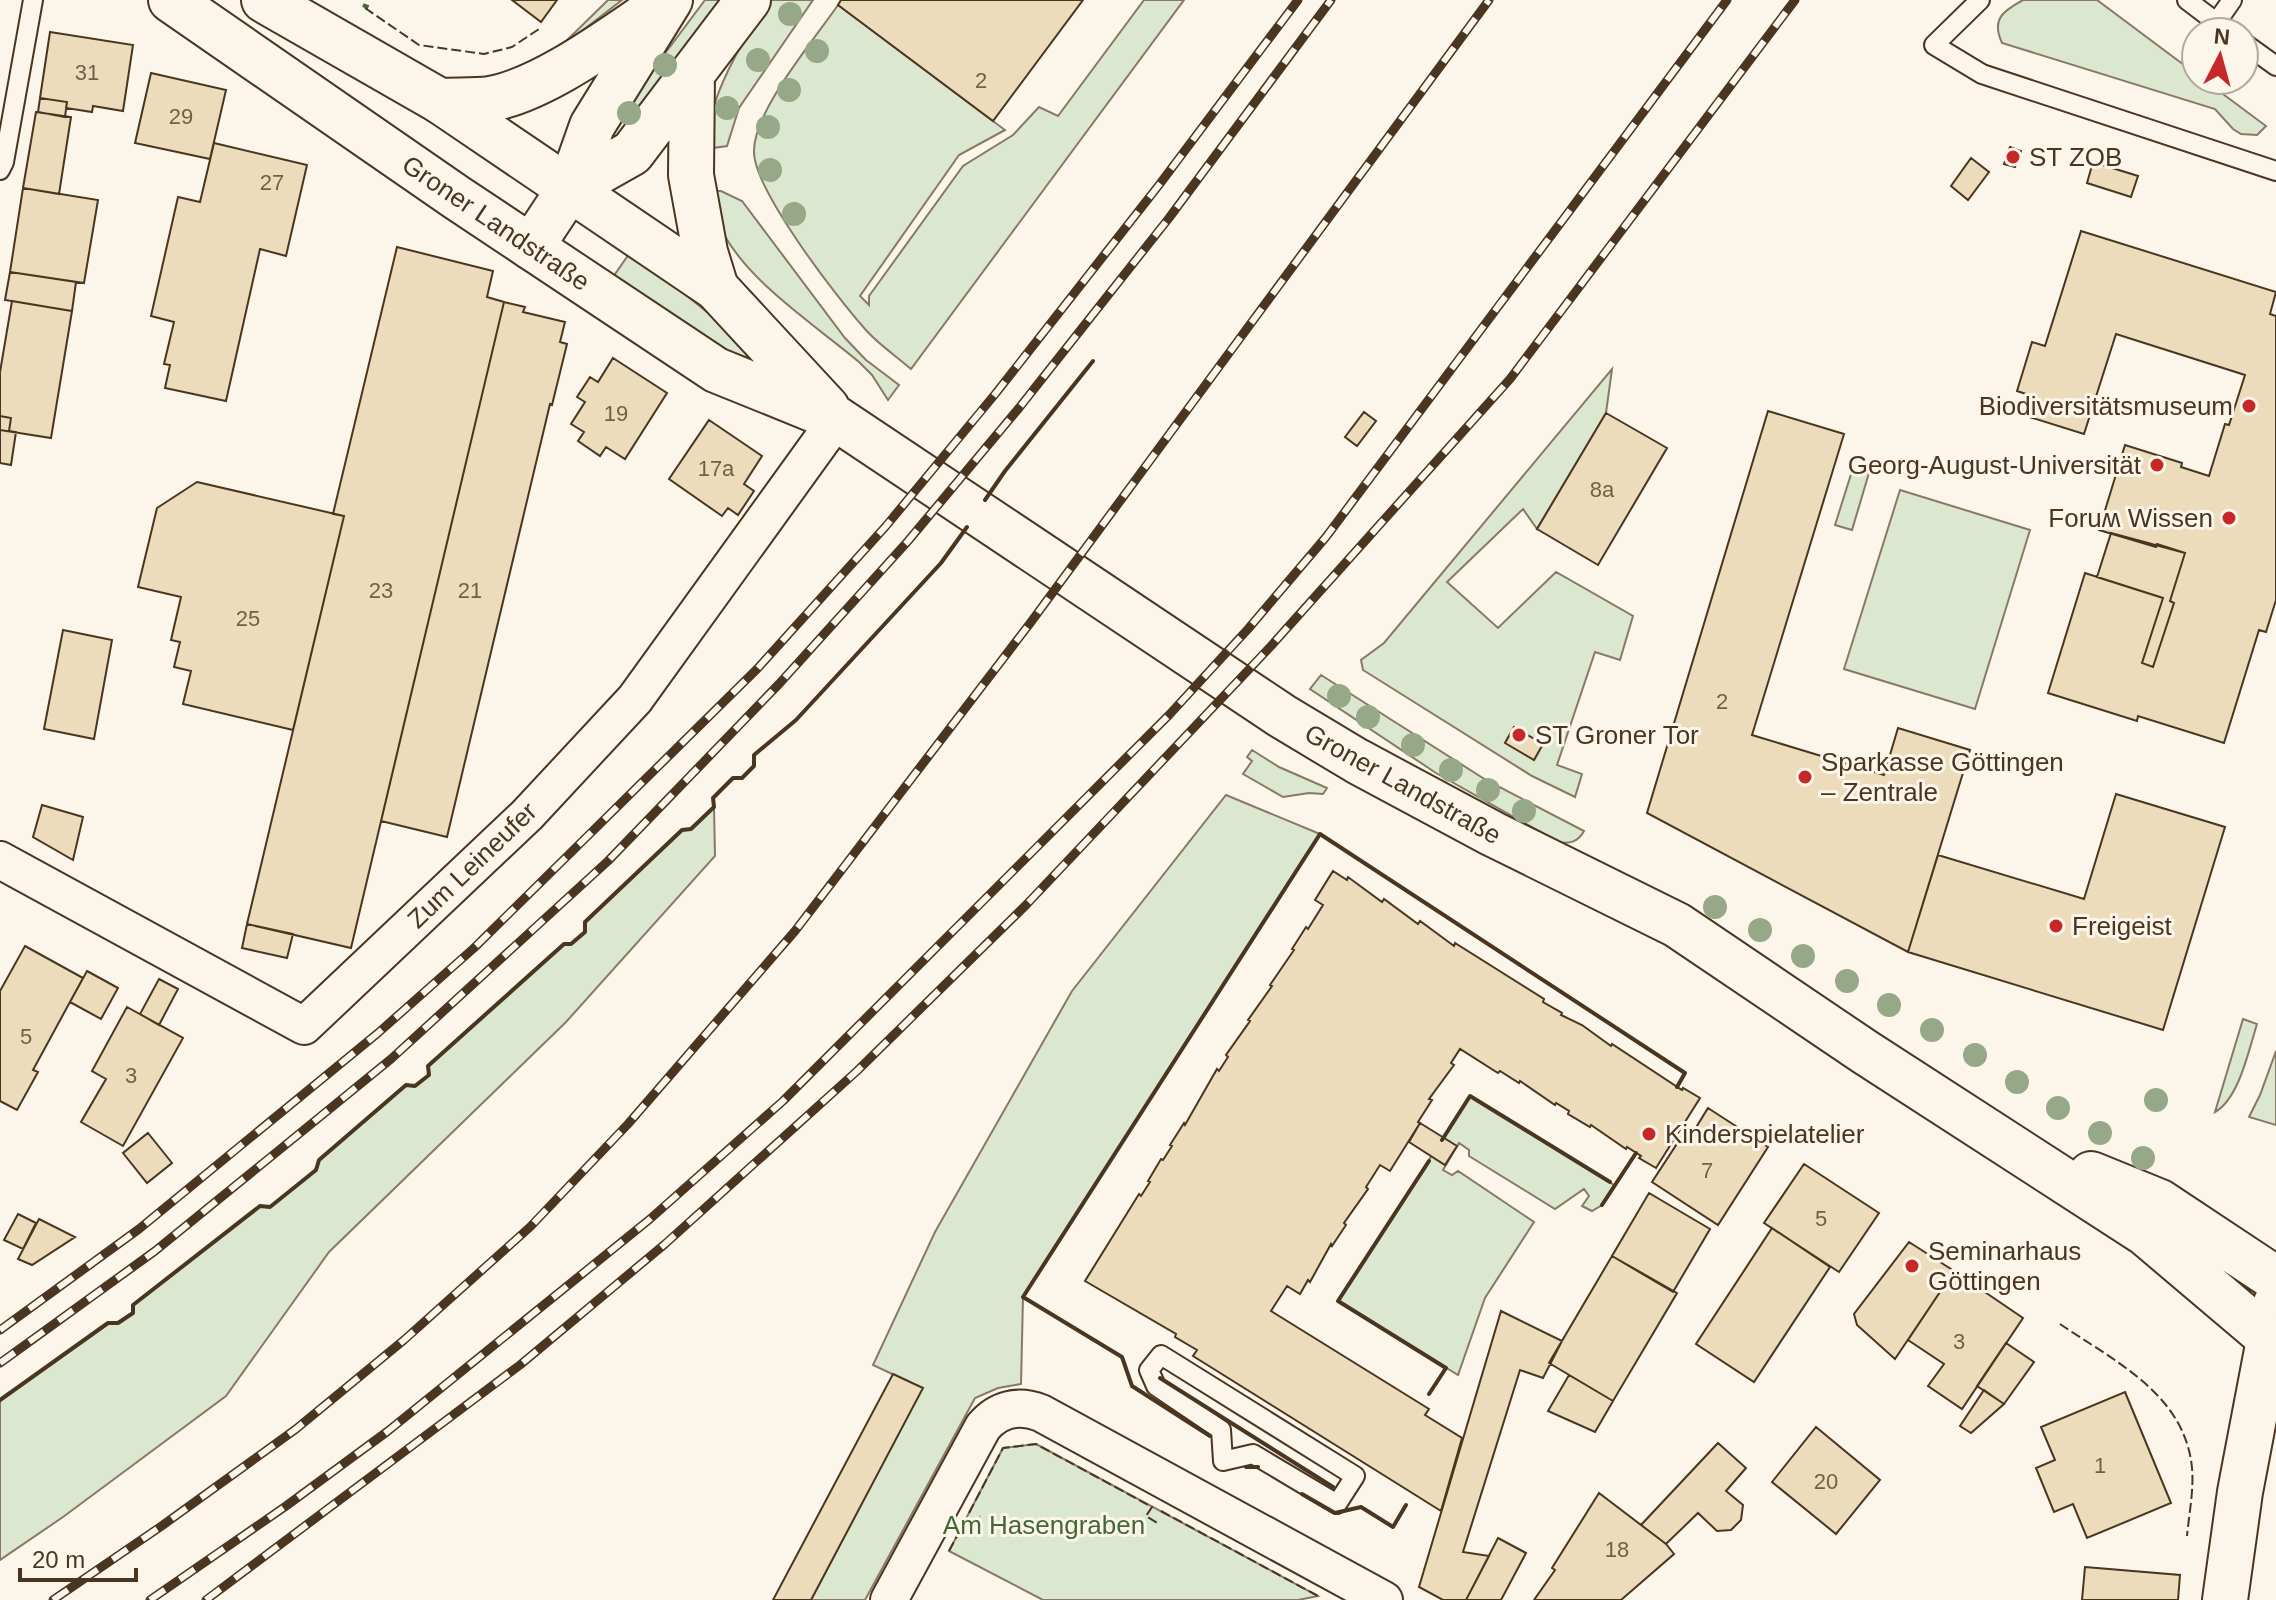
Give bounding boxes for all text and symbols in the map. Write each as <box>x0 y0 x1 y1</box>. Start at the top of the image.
north arrow <box>2180 16 2260 96</box>
text: N <box>2213 23 2231 50</box>
house number: 31 <box>75 60 99 85</box>
house number: 2 <box>975 68 987 93</box>
house number: 29 <box>169 104 193 129</box>
place label: ST ZOB <box>2029 142 2122 172</box>
marker: ST ZOB <box>2004 148 2022 166</box>
street label: Groner Landstraße <box>397 149 595 297</box>
house number: 27 <box>260 170 284 195</box>
place label: Biodiversitätsmuseum <box>1979 391 2233 421</box>
marker: Biodiversitätsmuseum <box>2240 397 2258 415</box>
house number: 19 <box>604 401 628 426</box>
place label: Georg-August-Universität <box>1848 450 2142 480</box>
house number: 17a <box>698 456 735 481</box>
marker: Georg-August-Universität <box>2148 456 2166 474</box>
house number: 8a <box>1590 477 1615 502</box>
place label: Foruʍ Wissen <box>2048 503 2213 533</box>
marker: Foruʍ Wissen <box>2220 509 2238 527</box>
house number: 23 <box>369 578 393 603</box>
house number: 21 <box>458 578 482 603</box>
house number: 25 <box>236 606 260 631</box>
house number: 2 <box>1716 689 1728 714</box>
street label: Groner Landstraße <box>1300 718 1506 850</box>
place label: ST Groner Tor <box>1535 720 1699 750</box>
marker: ST Groner Tor <box>1510 726 1528 744</box>
place label: Sparkasse Göttingen – Zentrale <box>1821 747 2064 807</box>
marker: Sparkasse Göttingen – Zentrale <box>1796 768 1814 786</box>
street label: Zum Leineufer <box>401 796 543 934</box>
place label: Freigeist <box>2072 911 2172 941</box>
marker: Freigeist <box>2047 917 2065 935</box>
house number: 5 <box>20 1024 32 1049</box>
house number: 3 <box>125 1063 137 1088</box>
place label: Kinderspielatelier <box>1665 1119 1865 1149</box>
marker: Kinderspielatelier <box>1640 1125 1658 1143</box>
house number: 7 <box>1701 1158 1713 1183</box>
house number: 5 <box>1815 1206 1827 1231</box>
place label: Seminarhaus Göttingen <box>1928 1236 2081 1296</box>
marker: Seminarhaus Göttingen <box>1903 1257 1921 1275</box>
house number: 3 <box>1953 1329 1965 1354</box>
house number: 1 <box>2094 1453 2106 1478</box>
house number: 20 <box>1814 1469 1838 1494</box>
park label: Am Hasengraben <box>943 1510 1145 1540</box>
scale bar <box>20 1532 136 1582</box>
house number: 18 <box>1605 1537 1629 1562</box>
text: 20 m <box>32 1546 85 1573</box>

